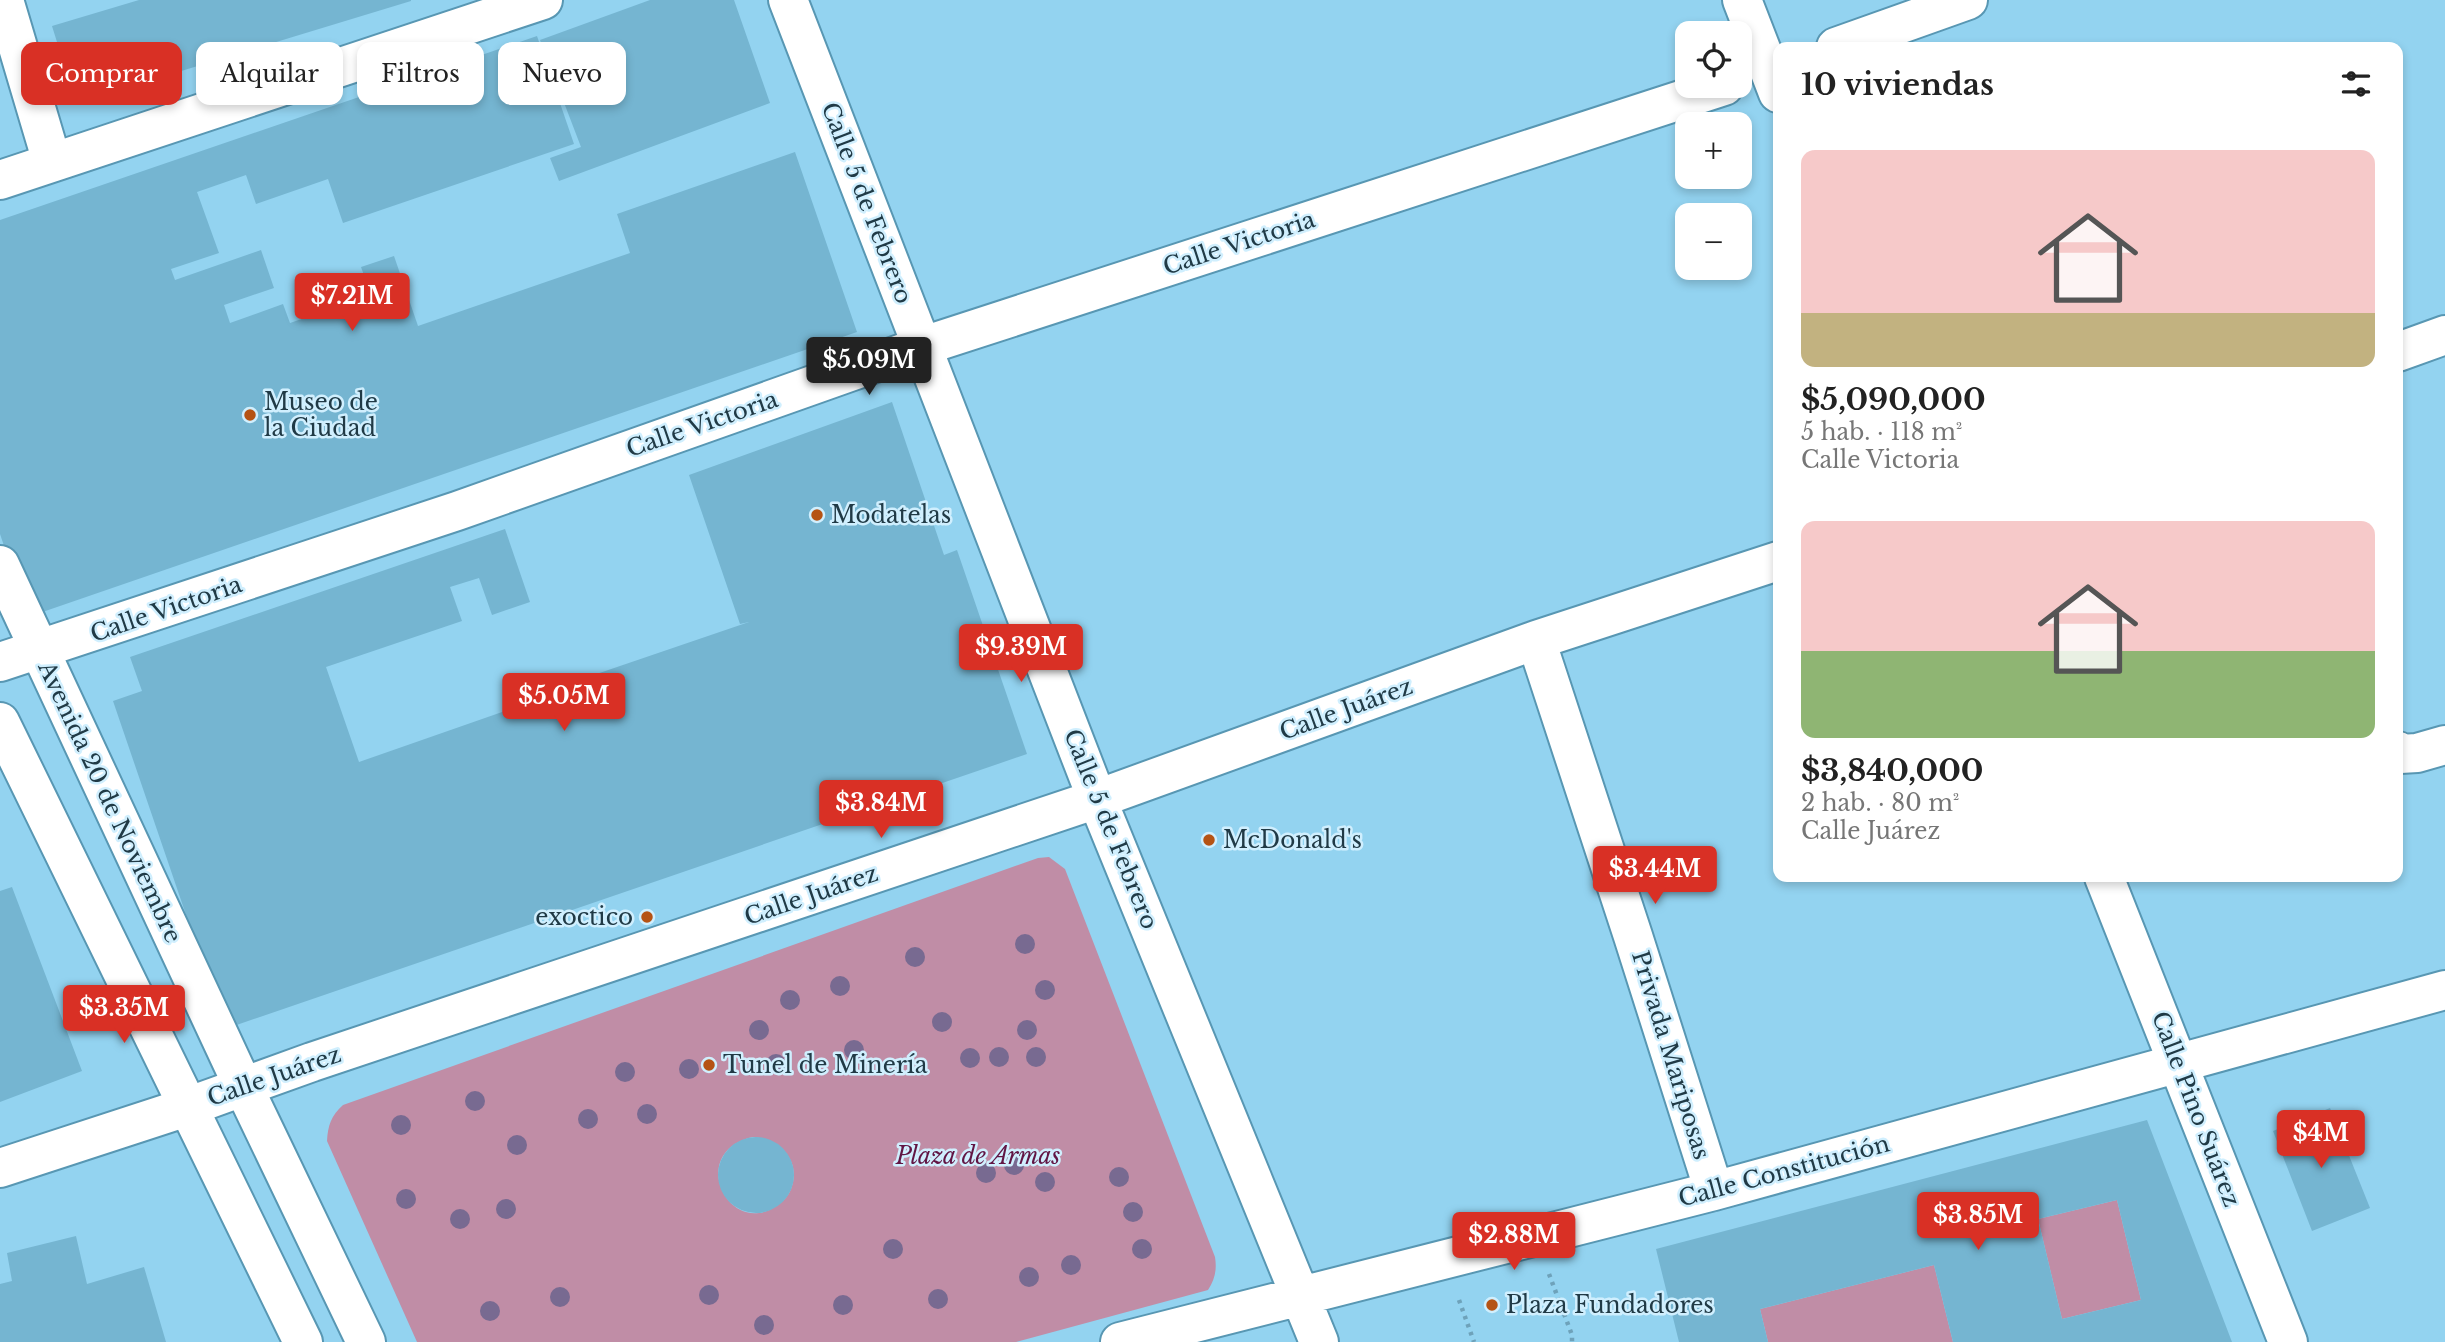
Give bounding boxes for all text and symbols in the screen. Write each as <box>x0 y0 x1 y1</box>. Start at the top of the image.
map controls <box>1675 21 1752 280</box>
button: locate <box>1675 21 1752 98</box>
chip: Comprar <box>21 42 182 105</box>
chip: Alquilar <box>196 42 343 105</box>
chip: Filtros <box>357 42 484 105</box>
chip: Nuevo <box>498 42 626 105</box>
icon: filters <box>2337 65 2375 103</box>
text: 10 viviendas <box>1801 66 1994 103</box>
street label: Calle 5 de Febrero <box>816 98 918 308</box>
button: + <box>1675 112 1752 189</box>
icon: home <box>2025 195 2151 321</box>
button: − <box>1675 203 1752 280</box>
street label: Calle Victoria <box>1159 205 1319 281</box>
pin: $7.21M <box>295 274 409 333</box>
text: $7.21M <box>311 282 393 310</box>
pin: $5.09M <box>812 338 926 397</box>
text: $5.09M <box>822 346 916 374</box>
text: $5,090,000 <box>1801 381 1986 418</box>
street label: Calle Victoria <box>623 385 782 463</box>
place label: Museo de la Ciudad <box>264 388 378 442</box>
marker: Museo de la Ciudad <box>242 407 258 423</box>
text: 5 hab. · 118 m² <box>1801 418 1962 446</box>
text: Calle Victoria <box>1801 446 1959 474</box>
place label: Modatelas <box>831 501 951 529</box>
marker: Modatelas <box>809 507 825 523</box>
icon: home <box>2025 566 2151 692</box>
street label: Calle Victoria <box>87 570 246 648</box>
pin: $9.39M <box>964 624 1078 684</box>
text: $9.39M <box>975 633 1067 661</box>
street label: Avenida 20 de Noviembre <box>32 656 188 947</box>
street label: Calle Juárez <box>1276 672 1416 746</box>
pin: $5.05M <box>507 674 621 733</box>
text: $5.05M <box>518 682 610 710</box>
street label: Calle 5 de Febrero <box>1058 725 1164 933</box>
text: $3,840,000 <box>1801 752 1984 789</box>
pin: $3.84M <box>824 780 938 840</box>
text: $3.84M <box>835 789 927 817</box>
text: 2 hab. · 80 m² <box>1801 789 1959 817</box>
text: Calle Juárez <box>1801 817 1940 845</box>
place label: McDonald's <box>1223 826 1362 854</box>
marker: McDonald's <box>1201 832 1217 848</box>
pin: $3.44M <box>1598 846 1712 906</box>
text: $3.44M <box>1609 855 1701 883</box>
street label: Calle Juárez <box>741 859 881 931</box>
place label: exoctico <box>535 903 633 931</box>
marker: exoctico <box>639 909 655 925</box>
street label: Privada Mariposas <box>1626 947 1716 1163</box>
pin: $3.35M <box>67 986 181 1045</box>
text: $3.35M <box>79 994 169 1022</box>
street label: Calle Pino Suárez <box>2146 1007 2246 1211</box>
street label: Calle Juárez <box>204 1040 344 1112</box>
place label: Tunel de Minería <box>723 1051 928 1079</box>
marker: Tunel de Minería <box>701 1057 717 1073</box>
pin: $4M <box>2287 1110 2355 1170</box>
text: $4M <box>2293 1119 2349 1147</box>
street label: Calle Constitución <box>1675 1129 1893 1213</box>
park label: Plaza de Armas <box>895 1142 1061 1170</box>
pin: $3.85M <box>1921 1192 2035 1252</box>
text: $3.85M <box>1933 1201 2023 1229</box>
pin: $2.88M <box>1457 1212 1571 1272</box>
text: $2.88M <box>1468 1221 1560 1249</box>
place label: Plaza Fundadores <box>1506 1291 1714 1319</box>
marker: Plaza Fundadores <box>1484 1297 1500 1313</box>

